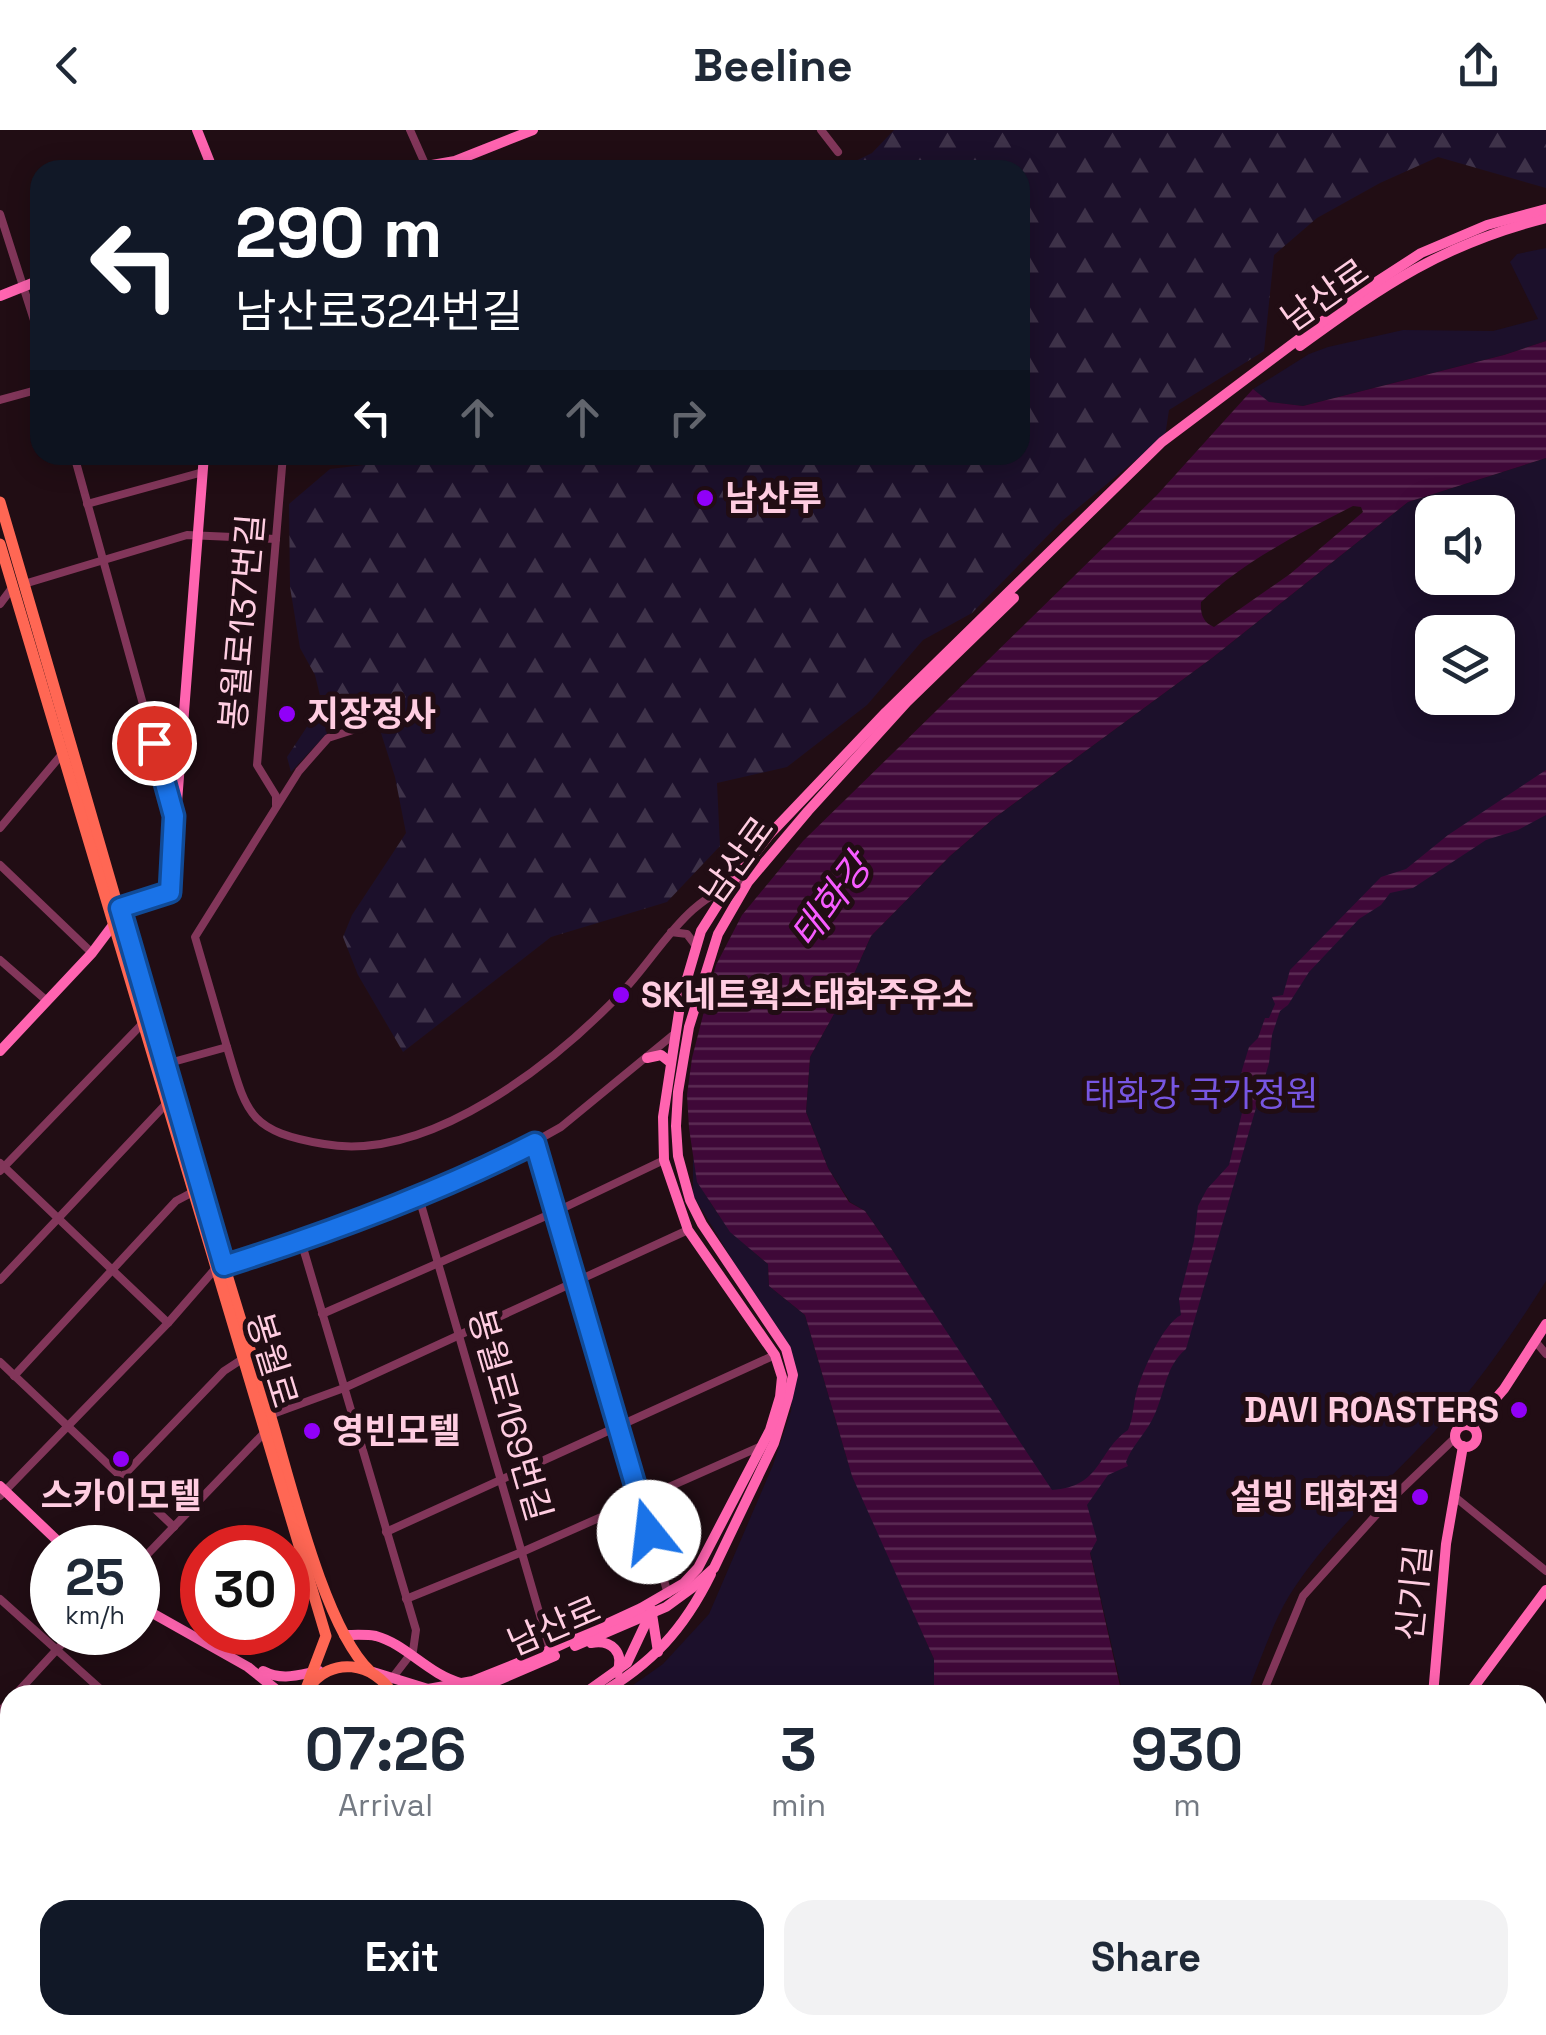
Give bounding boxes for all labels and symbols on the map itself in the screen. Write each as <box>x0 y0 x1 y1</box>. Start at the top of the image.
street label: 남산로 <box>1273 249 1377 341</box>
place label: 남산루 <box>725 476 822 520</box>
marker: 남산루 <box>694 487 716 509</box>
street label: 봉월로137번길 <box>211 512 273 732</box>
place label: 지장정사 <box>307 692 436 736</box>
pin <box>112 701 197 786</box>
marker: 지장정사 <box>276 703 298 725</box>
street label: 남산로 <box>691 808 783 912</box>
water label: 태화강 <box>780 841 885 957</box>
place label: SK네트웍스태화주유소 <box>641 973 974 1017</box>
marker: SK네트웍스태화주유소 <box>610 984 632 1006</box>
park label: 태화강 국가정원 <box>1084 1072 1318 1116</box>
street label: 봉월로169번길 <box>459 1304 561 1526</box>
street label: 봉월로 <box>237 1307 307 1413</box>
place label: DAVI ROASTERS <box>1244 1388 1499 1432</box>
marker: DAVI ROASTERS <box>1508 1399 1530 1421</box>
place label: 영빈모텔 <box>332 1409 461 1453</box>
marker: 영빈모텔 <box>301 1420 323 1442</box>
marker: 스카이모텔 <box>110 1448 132 1470</box>
place label: 스카이모텔 <box>40 1474 202 1518</box>
place label: 설빙 태화점 <box>1230 1475 1400 1519</box>
position arrow <box>597 1480 701 1584</box>
marker: 설빙 태화점 <box>1409 1486 1431 1508</box>
speed limit sign: 30 <box>180 1525 310 1655</box>
street label: 신기길 <box>1387 1543 1441 1643</box>
street label: 남산로 <box>501 1587 607 1665</box>

